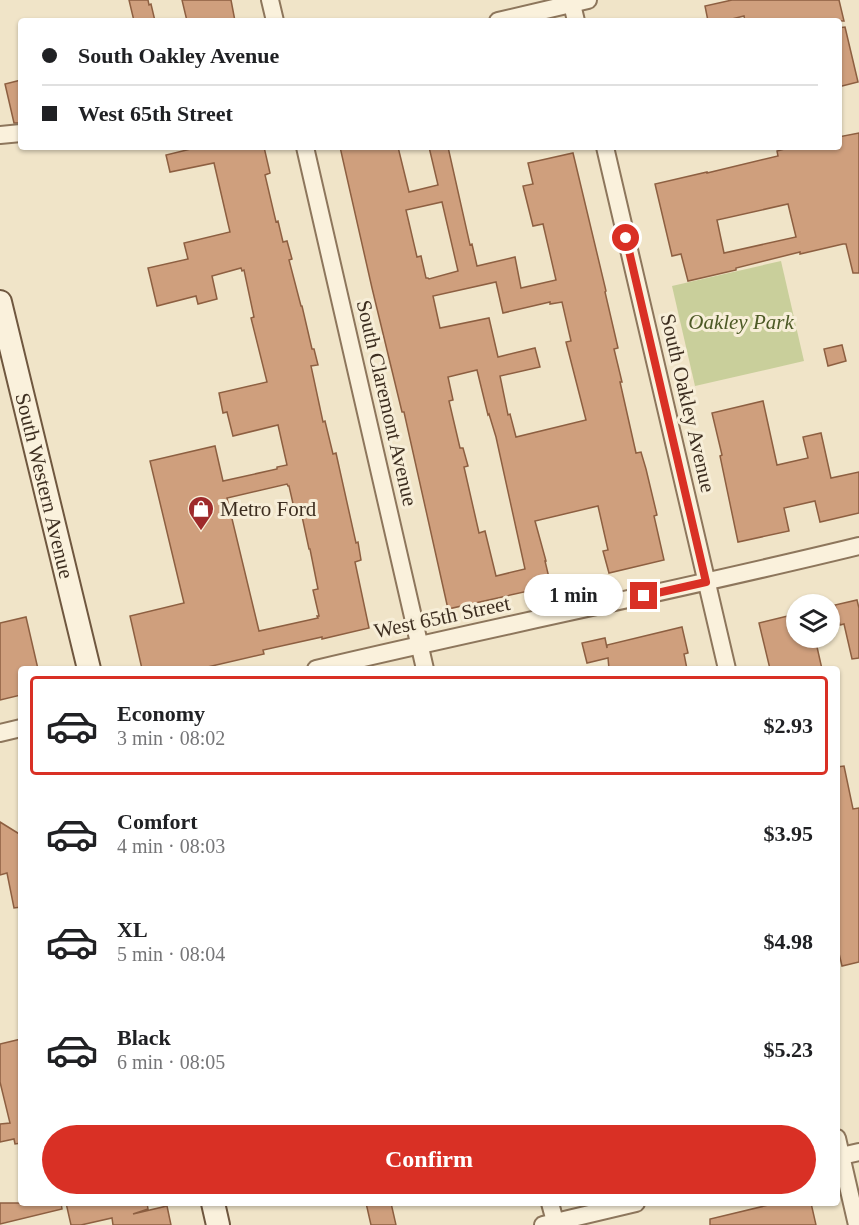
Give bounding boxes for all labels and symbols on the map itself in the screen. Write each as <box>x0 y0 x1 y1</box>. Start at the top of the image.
route start <box>612 224 639 251</box>
street label: South Claremont Avenue <box>352 298 422 508</box>
park label: Oakley Park <box>688 310 794 334</box>
street label: South Oakley Avenue <box>656 311 720 495</box>
street label: South Western Avenue <box>10 390 79 581</box>
shop icon: Metro Ford <box>186 494 216 532</box>
place label: Metro Ford <box>220 497 317 521</box>
callout: 1 min <box>524 575 623 617</box>
route end <box>630 582 657 609</box>
street label: West 65th Street <box>372 591 512 643</box>

